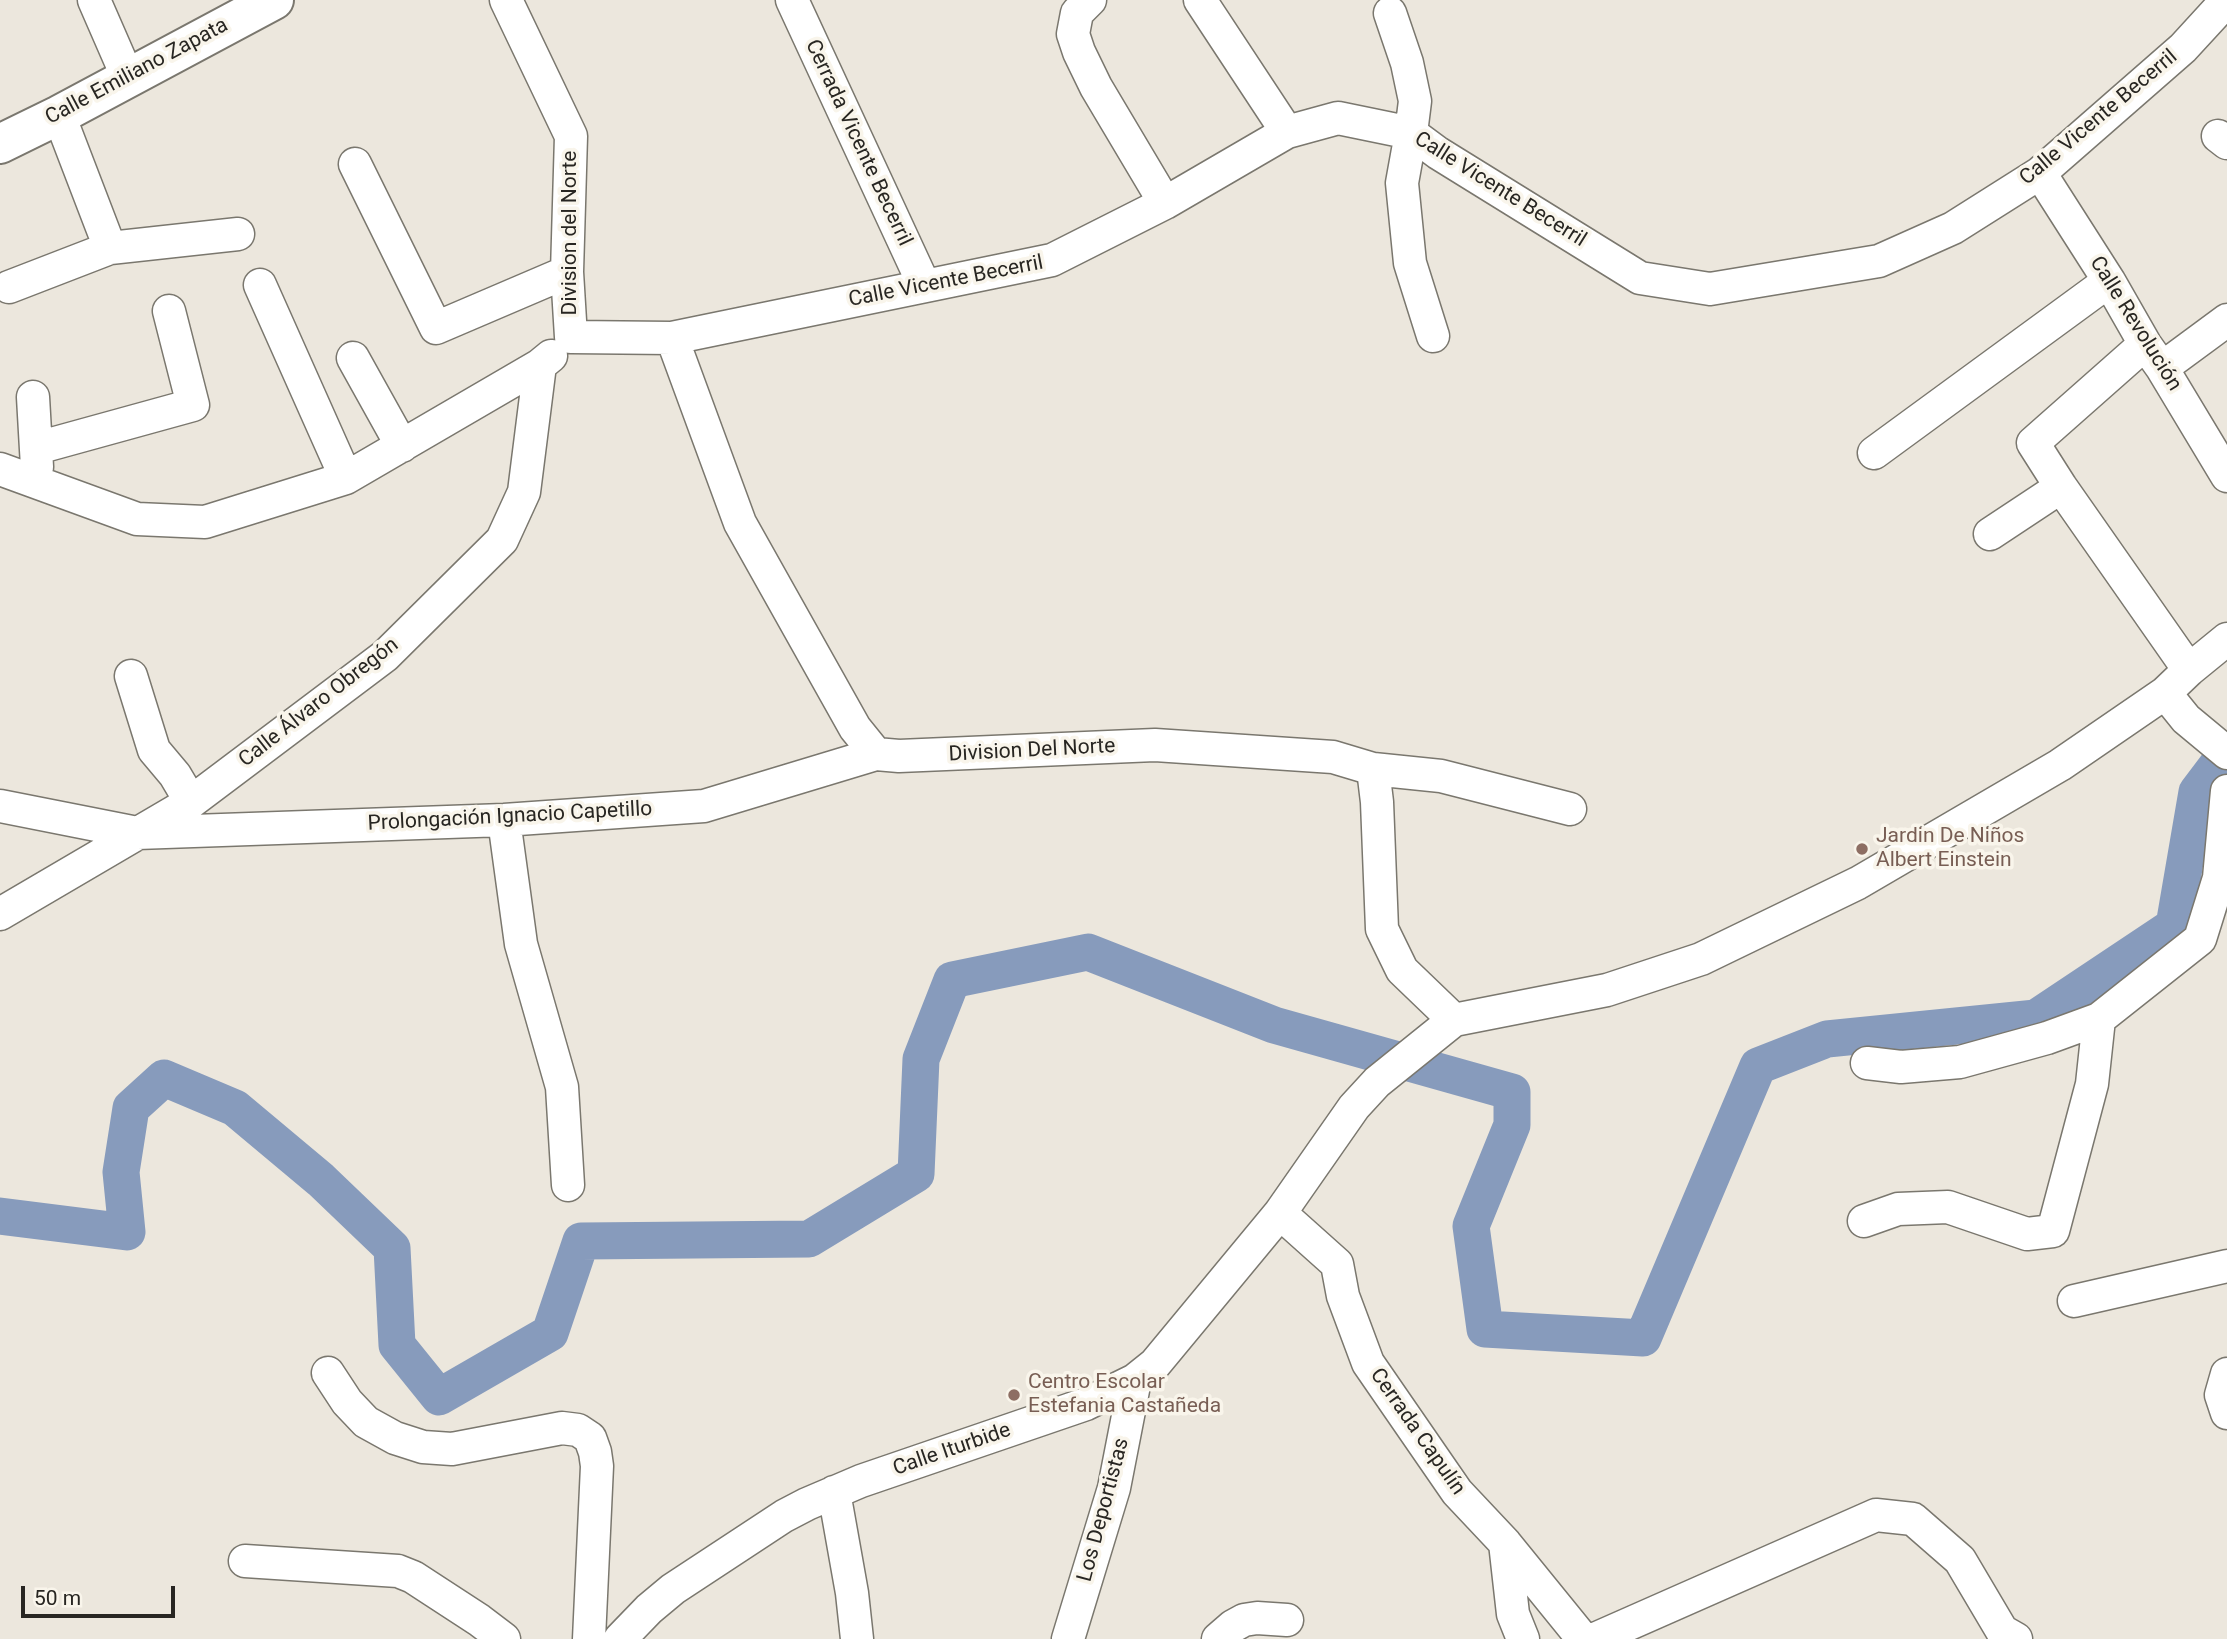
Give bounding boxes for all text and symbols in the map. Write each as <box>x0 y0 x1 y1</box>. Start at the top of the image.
street label: Calle Emiliano Zapata <box>41 13 233 131</box>
street label: Cerrada Vicente Becerril <box>799 36 917 250</box>
street label: Calle Vicente Becerril <box>2015 45 2183 191</box>
street label: Calle Vicente Becerril <box>1409 127 1591 253</box>
street label: Division del Norte <box>558 151 584 315</box>
street label: Calle Vicente Becerril <box>846 251 1046 313</box>
street label: Calle Revolución <box>2084 252 2186 396</box>
street label: Calle Álvaro Obregón <box>234 633 404 773</box>
street label: Division Del Norte <box>948 734 1116 768</box>
street label: Prolongación Ignacio Capetillo <box>367 797 653 837</box>
place label: Jardin De Niños Albert Einstein <box>1876 824 2024 874</box>
marker: Jardin De Niños Albert Einstein <box>1854 841 1870 857</box>
street label: Cerrada Capulín <box>1364 1364 1470 1500</box>
place label: Centro Escolar Estefania Castañeda <box>1028 1370 1221 1420</box>
marker: Centro Escolar Estefania Castañeda <box>1006 1387 1022 1403</box>
street label: Calle Iturbide <box>890 1418 1014 1482</box>
street label: Los Deportistas <box>1073 1435 1135 1585</box>
scale bar <box>24 1572 178 1616</box>
text: 50 m <box>34 1586 81 1610</box>

